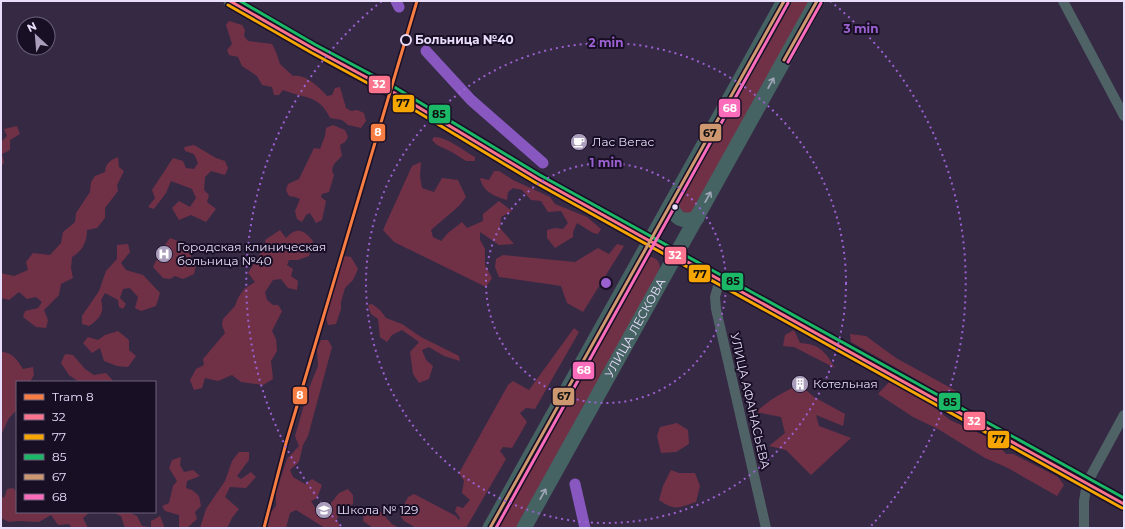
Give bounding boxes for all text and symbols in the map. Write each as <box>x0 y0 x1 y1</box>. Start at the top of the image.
north arrow <box>16 16 56 56</box>
text: N <box>25 19 39 35</box>
text: 3 min <box>843 21 879 36</box>
place label: Больница №40 <box>415 32 514 47</box>
marker: Больница №40 <box>400 34 412 46</box>
text: 2 min <box>589 35 623 50</box>
line badge: 32 <box>368 75 391 94</box>
text: 32 <box>372 77 386 91</box>
one-way arrow <box>768 77 776 89</box>
line badge: 77 <box>392 94 415 113</box>
text: 77 <box>396 96 410 110</box>
line badge: 68 <box>718 98 741 118</box>
text: 68 <box>723 101 737 115</box>
line badge: 85 <box>428 104 451 124</box>
text: 85 <box>432 107 446 121</box>
line badge: 8 <box>370 123 386 142</box>
line badge: 67 <box>699 123 722 142</box>
text: 8 <box>374 125 382 139</box>
text: 67 <box>703 126 717 140</box>
cafe icon: Лас Вегас <box>569 132 589 152</box>
place label: Лас Вегас <box>592 134 654 149</box>
text: 1 min <box>590 155 622 170</box>
one-way arrow <box>705 191 713 203</box>
unlabelled marker <box>670 202 680 212</box>
place label: Городская клиническая больница №40 <box>177 239 326 268</box>
hospital icon: Городская клиническая больница №40 <box>154 244 174 264</box>
line badge: 32 <box>664 246 687 265</box>
text: 32 <box>668 248 682 262</box>
line badge: 77 <box>688 264 711 283</box>
text: 77 <box>693 267 707 281</box>
line badge: 85 <box>721 272 744 291</box>
text: 85 <box>726 274 740 288</box>
street label: УЛИЦА ЛЕСКОВА <box>601 275 668 380</box>
centre of rings <box>599 276 613 290</box>
street label: УЛИЦА АФАНАСЬЕВА <box>728 331 773 471</box>
line badge: 68 <box>572 361 595 380</box>
text: 68 <box>577 363 591 377</box>
building icon: Котельная <box>790 374 810 394</box>
place label: Котельная <box>813 376 878 391</box>
legend <box>16 381 156 513</box>
line badge: 8 <box>292 386 308 405</box>
line badge: 67 <box>552 387 575 406</box>
text: 8 <box>296 388 304 402</box>
text: Tram 8 <box>52 389 94 404</box>
text: 67 <box>557 389 571 403</box>
line badge: 85 <box>938 392 961 411</box>
text: 85 <box>943 395 957 409</box>
text: 32 <box>52 409 66 424</box>
line badge: 32 <box>963 411 986 431</box>
text: 32 <box>967 414 981 428</box>
text: 77 <box>52 429 66 444</box>
line badge: 77 <box>987 430 1010 449</box>
text: 77 <box>992 432 1006 446</box>
text: 85 <box>52 449 67 464</box>
text: 67 <box>52 469 66 484</box>
one-way arrow <box>539 488 547 500</box>
text: 68 <box>52 489 67 504</box>
school or university icon: Школа № 129 <box>314 500 334 520</box>
place label: Школа № 129 <box>337 502 418 517</box>

